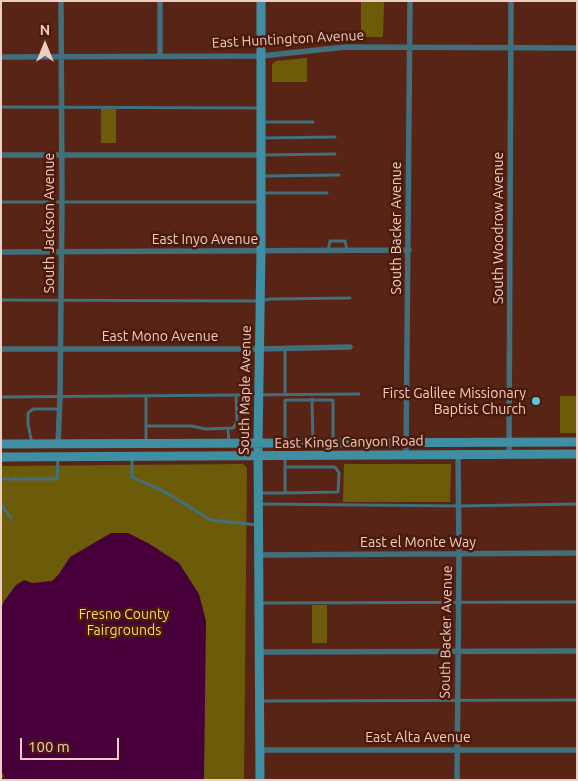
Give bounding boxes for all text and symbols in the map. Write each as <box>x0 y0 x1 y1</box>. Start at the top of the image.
north arrow <box>20 20 70 70</box>
text: N <box>40 22 50 38</box>
street label: East Huntington Avenue <box>211 27 365 51</box>
street label: South Woodrow Avenue <box>490 152 506 304</box>
street label: South Jackson Avenue <box>41 153 57 293</box>
street label: South Backer Avenue <box>388 161 404 295</box>
street label: East Inyo Avenue <box>152 231 258 247</box>
street label: South Maple Avenue <box>235 325 255 455</box>
street label: East Mono Avenue <box>102 328 218 344</box>
place label: First Galilee Missionary Baptist Church <box>382 385 526 418</box>
marker: First Galilee Missionary Baptist Church <box>530 395 542 407</box>
street label: East Kings Canyon Road <box>274 432 424 452</box>
street label: East el Monte Way <box>360 534 476 550</box>
street label: South Backer Avenue <box>436 565 456 699</box>
park label: Fresno County Fairgrounds <box>79 606 169 638</box>
scale bar <box>22 728 121 760</box>
street label: East Alta Avenue <box>365 729 471 745</box>
text: 100 m <box>28 738 70 755</box>

